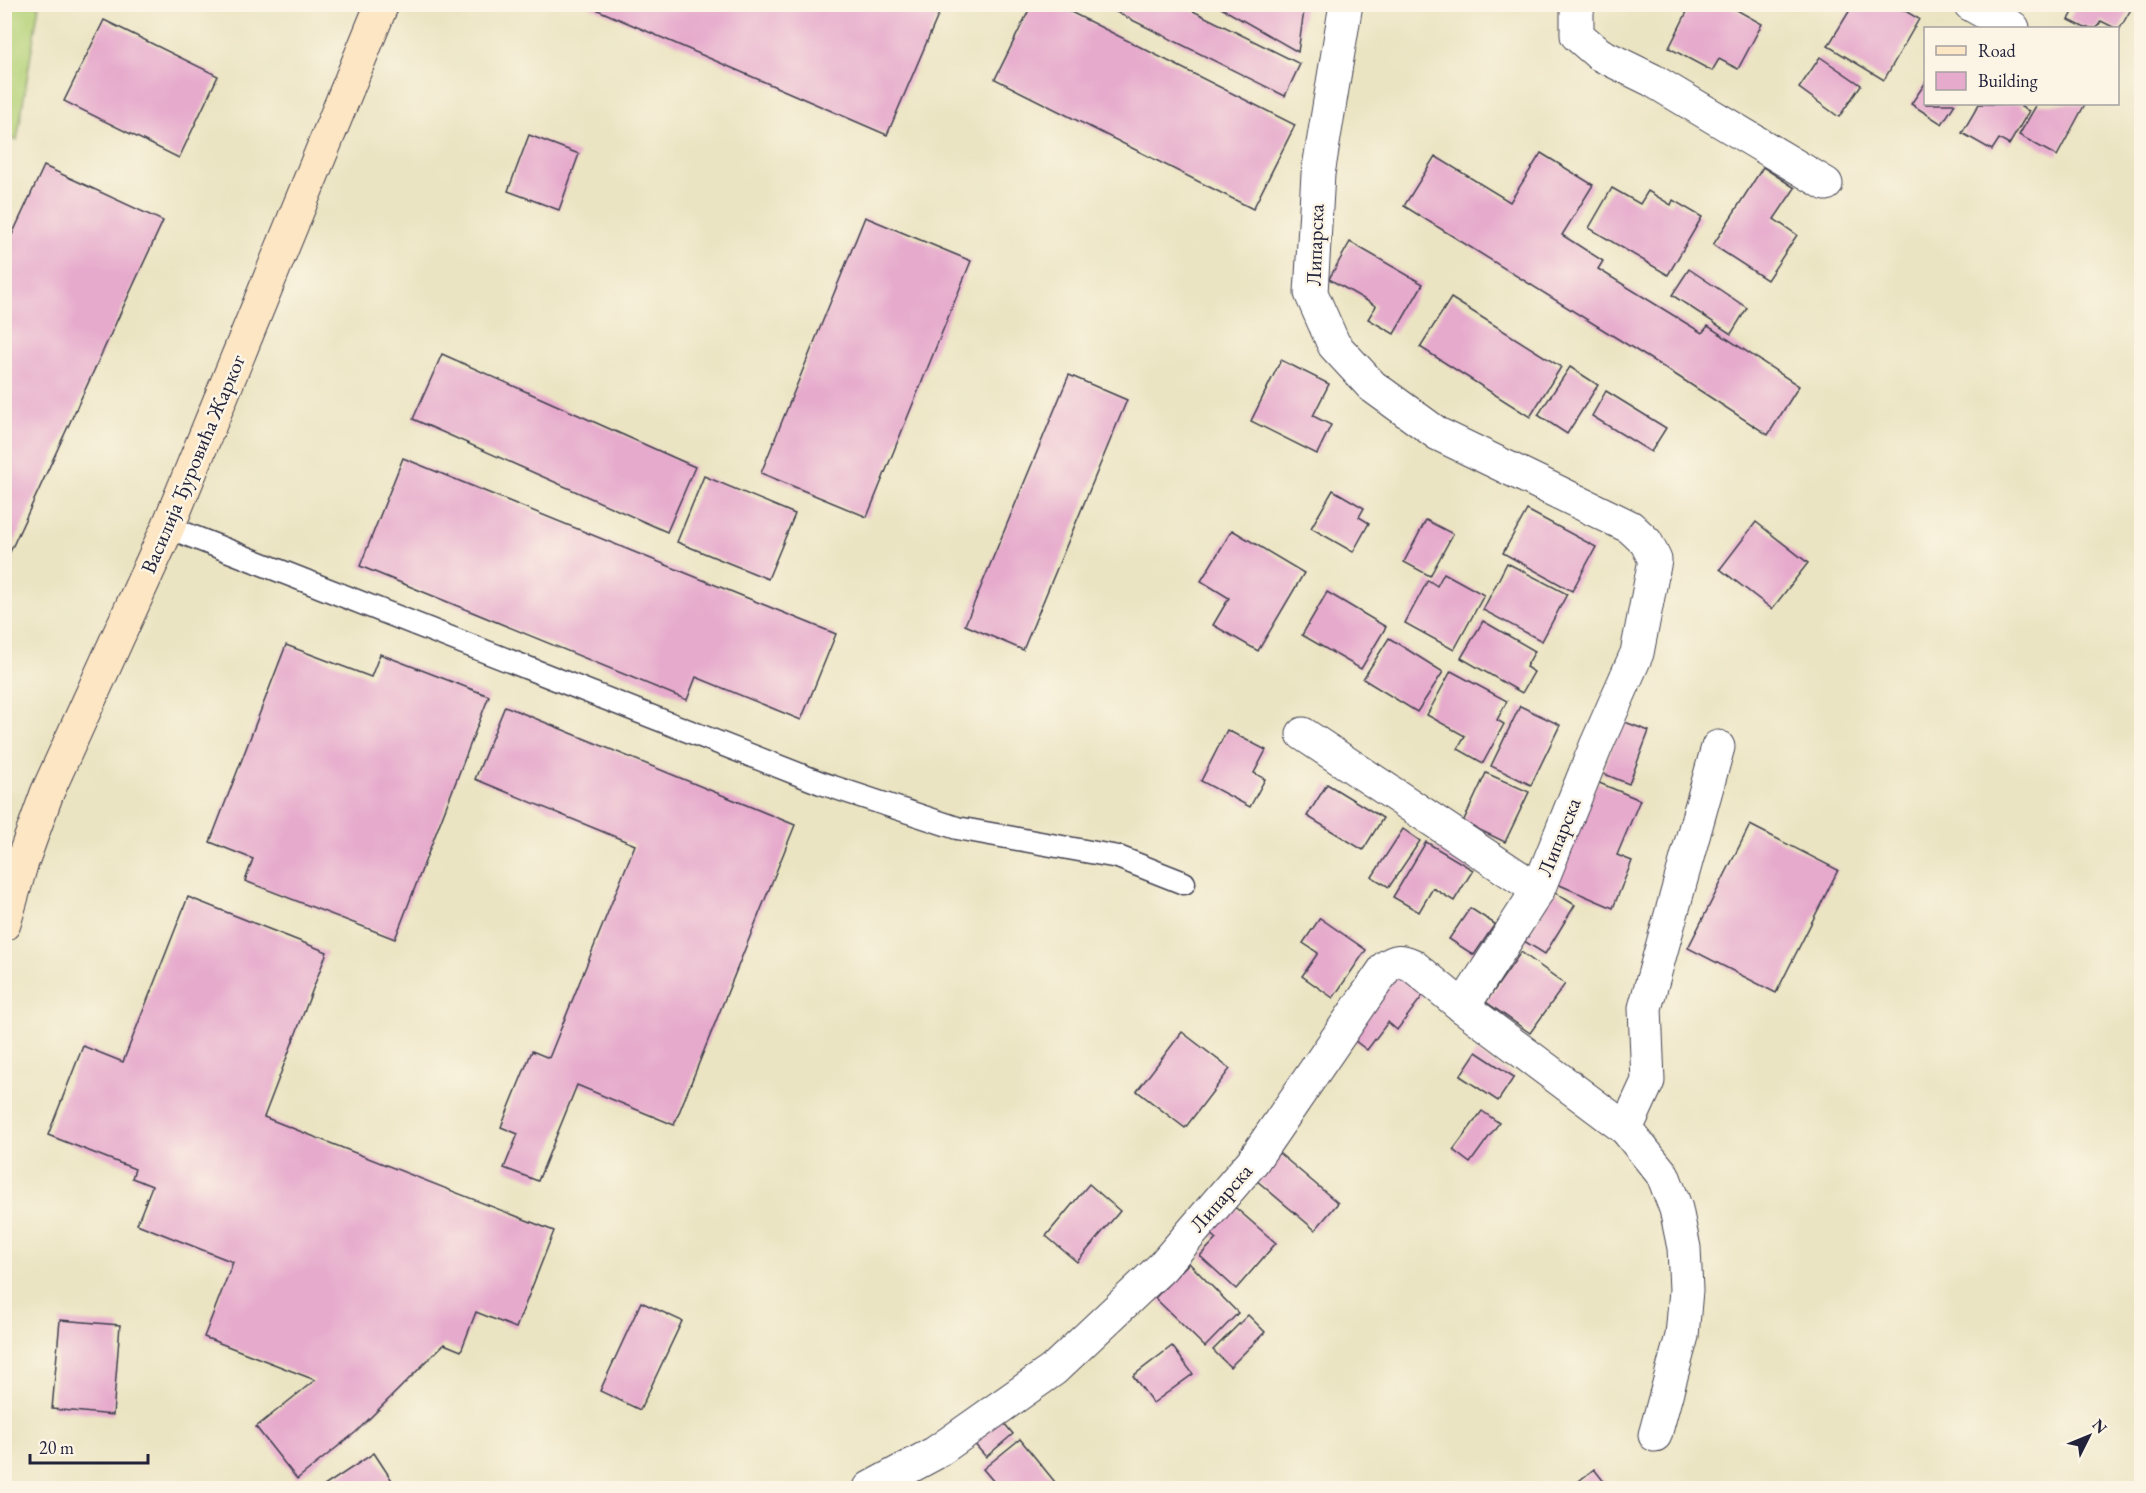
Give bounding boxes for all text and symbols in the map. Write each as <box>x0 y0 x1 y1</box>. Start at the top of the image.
legend <box>1924 27 2119 105</box>
text: Road <box>1978 39 2017 62</box>
text: Building <box>1978 69 2038 92</box>
street label: Липарска <box>1300 203 1329 287</box>
street label: Василија Ђуровића Жарког <box>134 350 251 577</box>
street label: Липарска <box>1531 793 1587 880</box>
street label: Липарска <box>1183 1157 1258 1238</box>
north arrow <box>2059 1406 2119 1466</box>
text: N <box>2088 1414 2112 1438</box>
scale bar <box>30 1427 148 1465</box>
text: 20 m <box>39 1436 74 1459</box>

